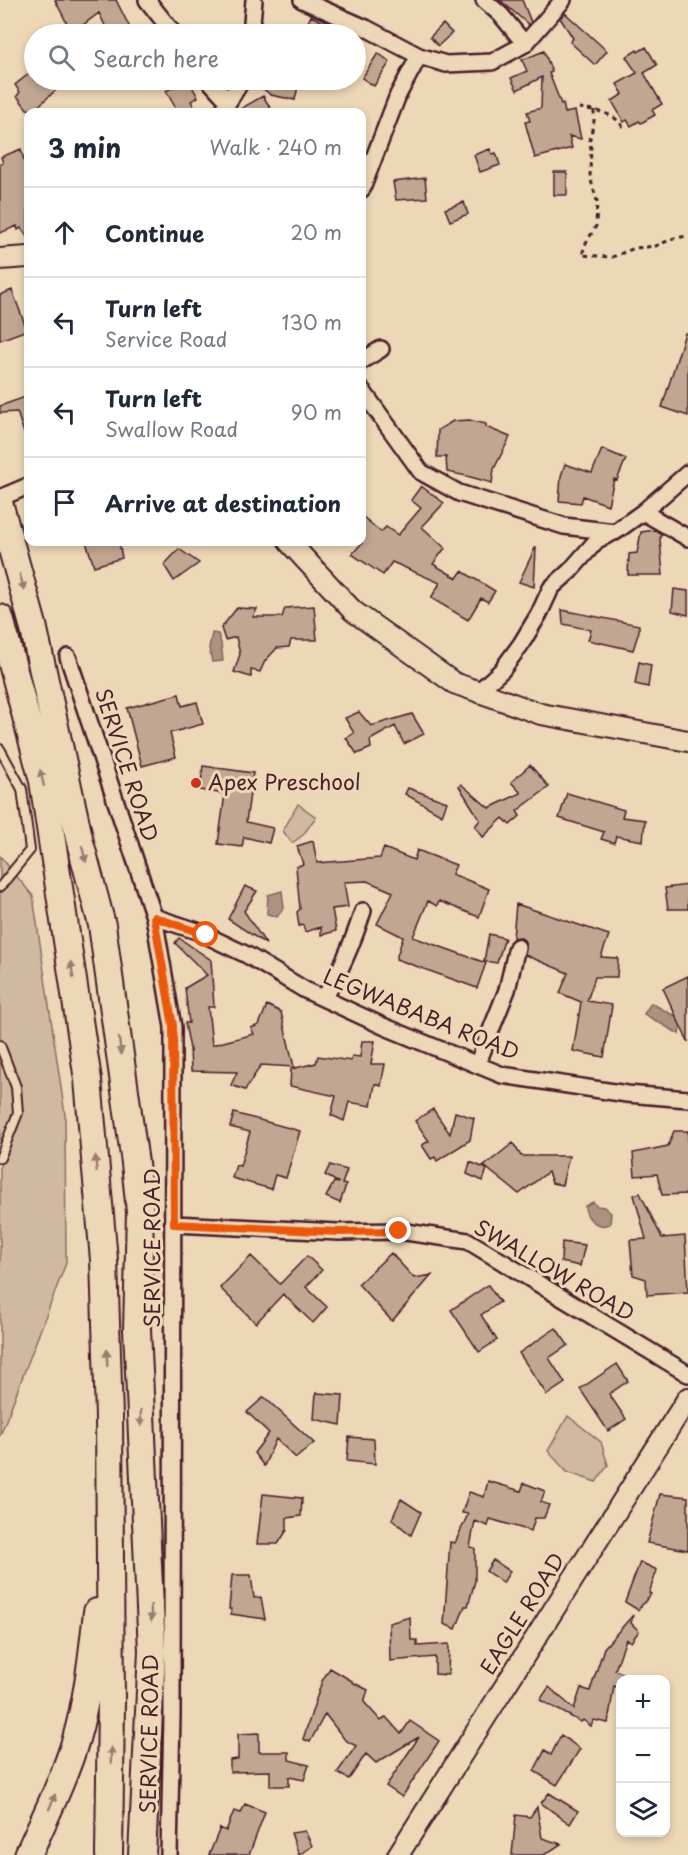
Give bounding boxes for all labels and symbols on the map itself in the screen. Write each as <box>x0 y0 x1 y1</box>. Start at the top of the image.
one-way arrow <box>17 573 27 591</box>
street label: SERVICE ROAD <box>88 683 168 845</box>
place label: Apex Preschool <box>208 765 361 797</box>
one-way arrow <box>37 768 46 787</box>
marker: Apex Preschool <box>189 776 203 790</box>
one-way arrow <box>79 845 89 863</box>
route start <box>192 921 218 947</box>
street label: LEGWABABA ROAD <box>319 959 525 1067</box>
one-way arrow <box>67 961 76 980</box>
one-way arrow <box>115 1036 124 1055</box>
one-way arrow <box>91 1154 101 1173</box>
street label: SERVICE ROAD <box>135 1168 167 1328</box>
street label: SWALLOW ROAD <box>469 1210 641 1328</box>
route end <box>385 1217 411 1243</box>
one-way arrow <box>103 1349 112 1368</box>
one-way arrow <box>137 1408 146 1427</box>
street label: EAGLE ROAD <box>471 1546 572 1680</box>
one-way arrow <box>146 1603 155 1622</box>
street label: SERVICE ROAD <box>131 1654 165 1814</box>
one-way arrow <box>106 1745 115 1764</box>
one-way arrow <box>47 1792 57 1810</box>

